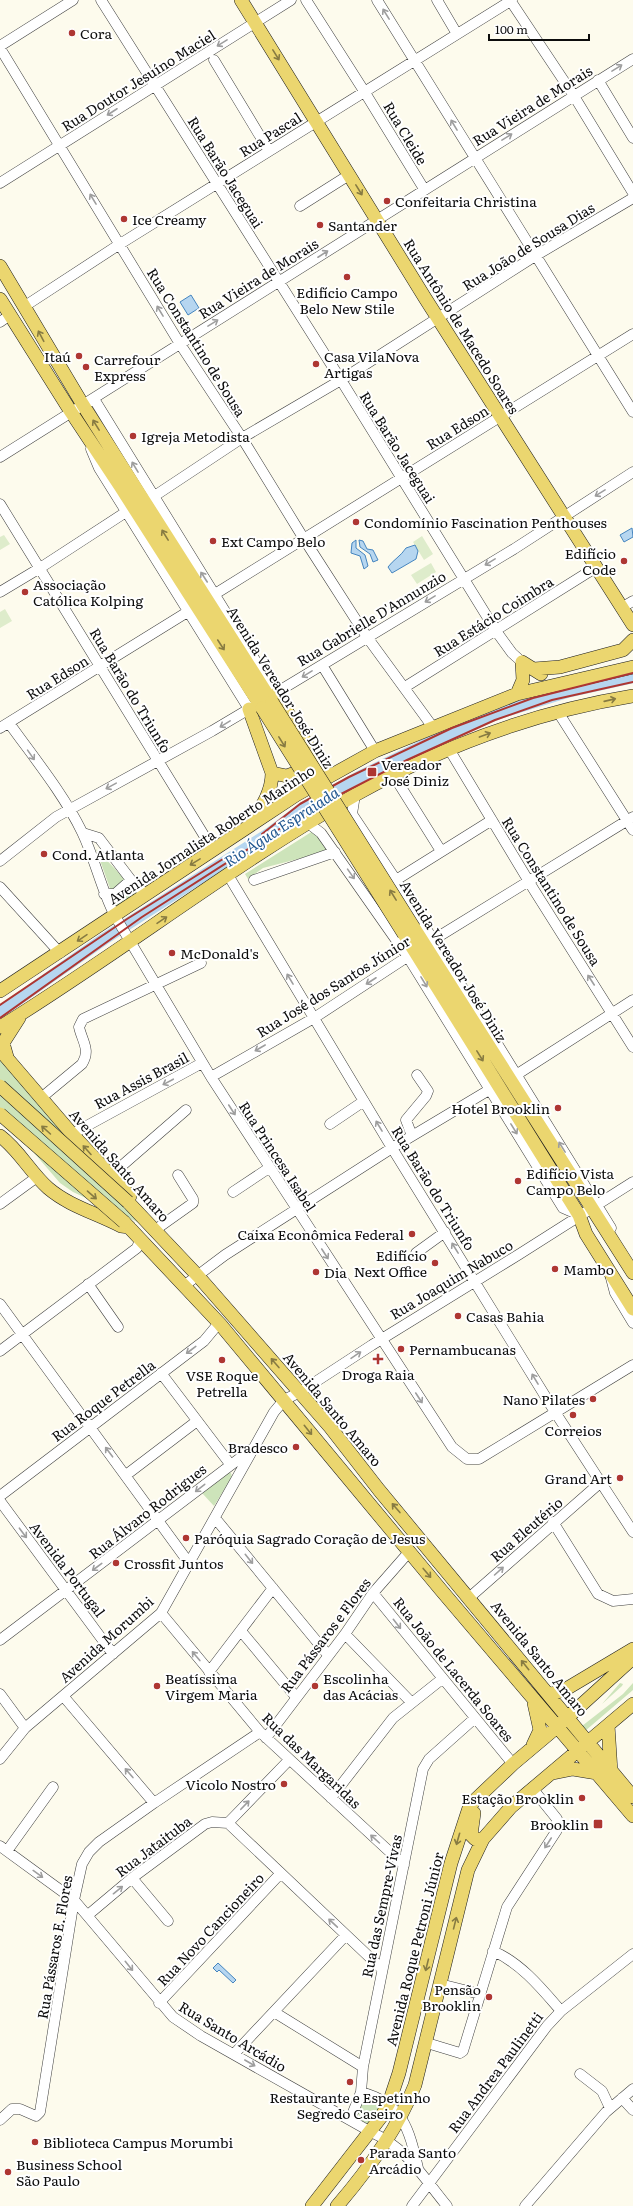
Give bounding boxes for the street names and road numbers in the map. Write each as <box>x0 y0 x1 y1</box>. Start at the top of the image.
street label: Rua Doutor Jesuíno Maciel <box>57 24 219 136</box>
street label: Rua Vieira de Morais <box>468 60 596 150</box>
street label: Rua Cleide <box>379 98 433 168</box>
street label: Rua Pascal <box>235 107 305 161</box>
street label: Rua Barão Jaceguai <box>184 112 269 232</box>
street label: Rua João de Sousa Dias <box>458 197 598 295</box>
street label: Rua Vieira de Morais <box>194 233 322 323</box>
street label: Rua Antônio de Macedo Soares <box>400 234 524 418</box>
street label: Rua Constantino de Sousa <box>143 264 251 421</box>
street label: Rua Barão Jaceguai <box>356 387 441 507</box>
street label: Rua Edson <box>422 400 492 454</box>
street label: Rua Gabrielle D'Annunzio <box>293 565 449 671</box>
street label: Rua Estácio Coimbra <box>429 571 557 661</box>
street label: Avenida Vereador José Diniz <box>223 602 339 772</box>
street label: Rua Barão do Triunfo <box>86 624 176 756</box>
street label: Rua Edson <box>22 650 92 704</box>
street label: Avenida Jornalista Roberto Marinho <box>104 760 318 908</box>
street label: Rua Constantino de Sousa <box>498 813 606 970</box>
street label: Avenida Vereador José Diniz <box>396 876 512 1046</box>
street label: Rua José dos Santos Júnior <box>252 930 414 1042</box>
street label: Rua Assis Brasil <box>90 1047 192 1113</box>
street label: Rua Princesa Isabel <box>235 1097 321 1215</box>
street label: Avenida Santo Amaro <box>65 1104 175 1226</box>
street label: Rua Barão do Triunfo <box>388 1122 480 1254</box>
street label: Rua Joaquim Nabuco <box>386 1234 516 1324</box>
street label: Avenida Santo Amaro <box>279 1348 387 1470</box>
street label: Rua Roque Petrella <box>47 1354 159 1446</box>
street label: Rua Álvaro Rodrigues <box>84 1459 210 1563</box>
street label: Rua Eleutério <box>485 1492 567 1566</box>
street label: Avenida Portugal <box>26 1517 111 1621</box>
street label: Rua Pássaros e Flores <box>275 1573 375 1697</box>
street label: Avenida Morumbi <box>54 1591 158 1687</box>
street label: Rua João de Lacerda Soares <box>389 1592 519 1746</box>
street label: Avenida Santo Amaro <box>487 1596 593 1720</box>
street label: Rua das Margaridas <box>258 1708 366 1812</box>
street label: Rua Jataituba <box>111 1810 196 1881</box>
street label: Rua das Sempre-Vivas <box>356 1833 406 1979</box>
street label: Avenida Roque Petroni Júnior <box>380 1850 448 2048</box>
street label: Rua Novo Cancioneiro <box>152 1868 268 1990</box>
street label: Rua Pássaros E. Flores <box>32 1874 76 2020</box>
street label: Rua Santo Arcádio <box>175 1996 291 2076</box>
street label: Rua Andrea Paulinetti <box>443 2007 547 2137</box>

